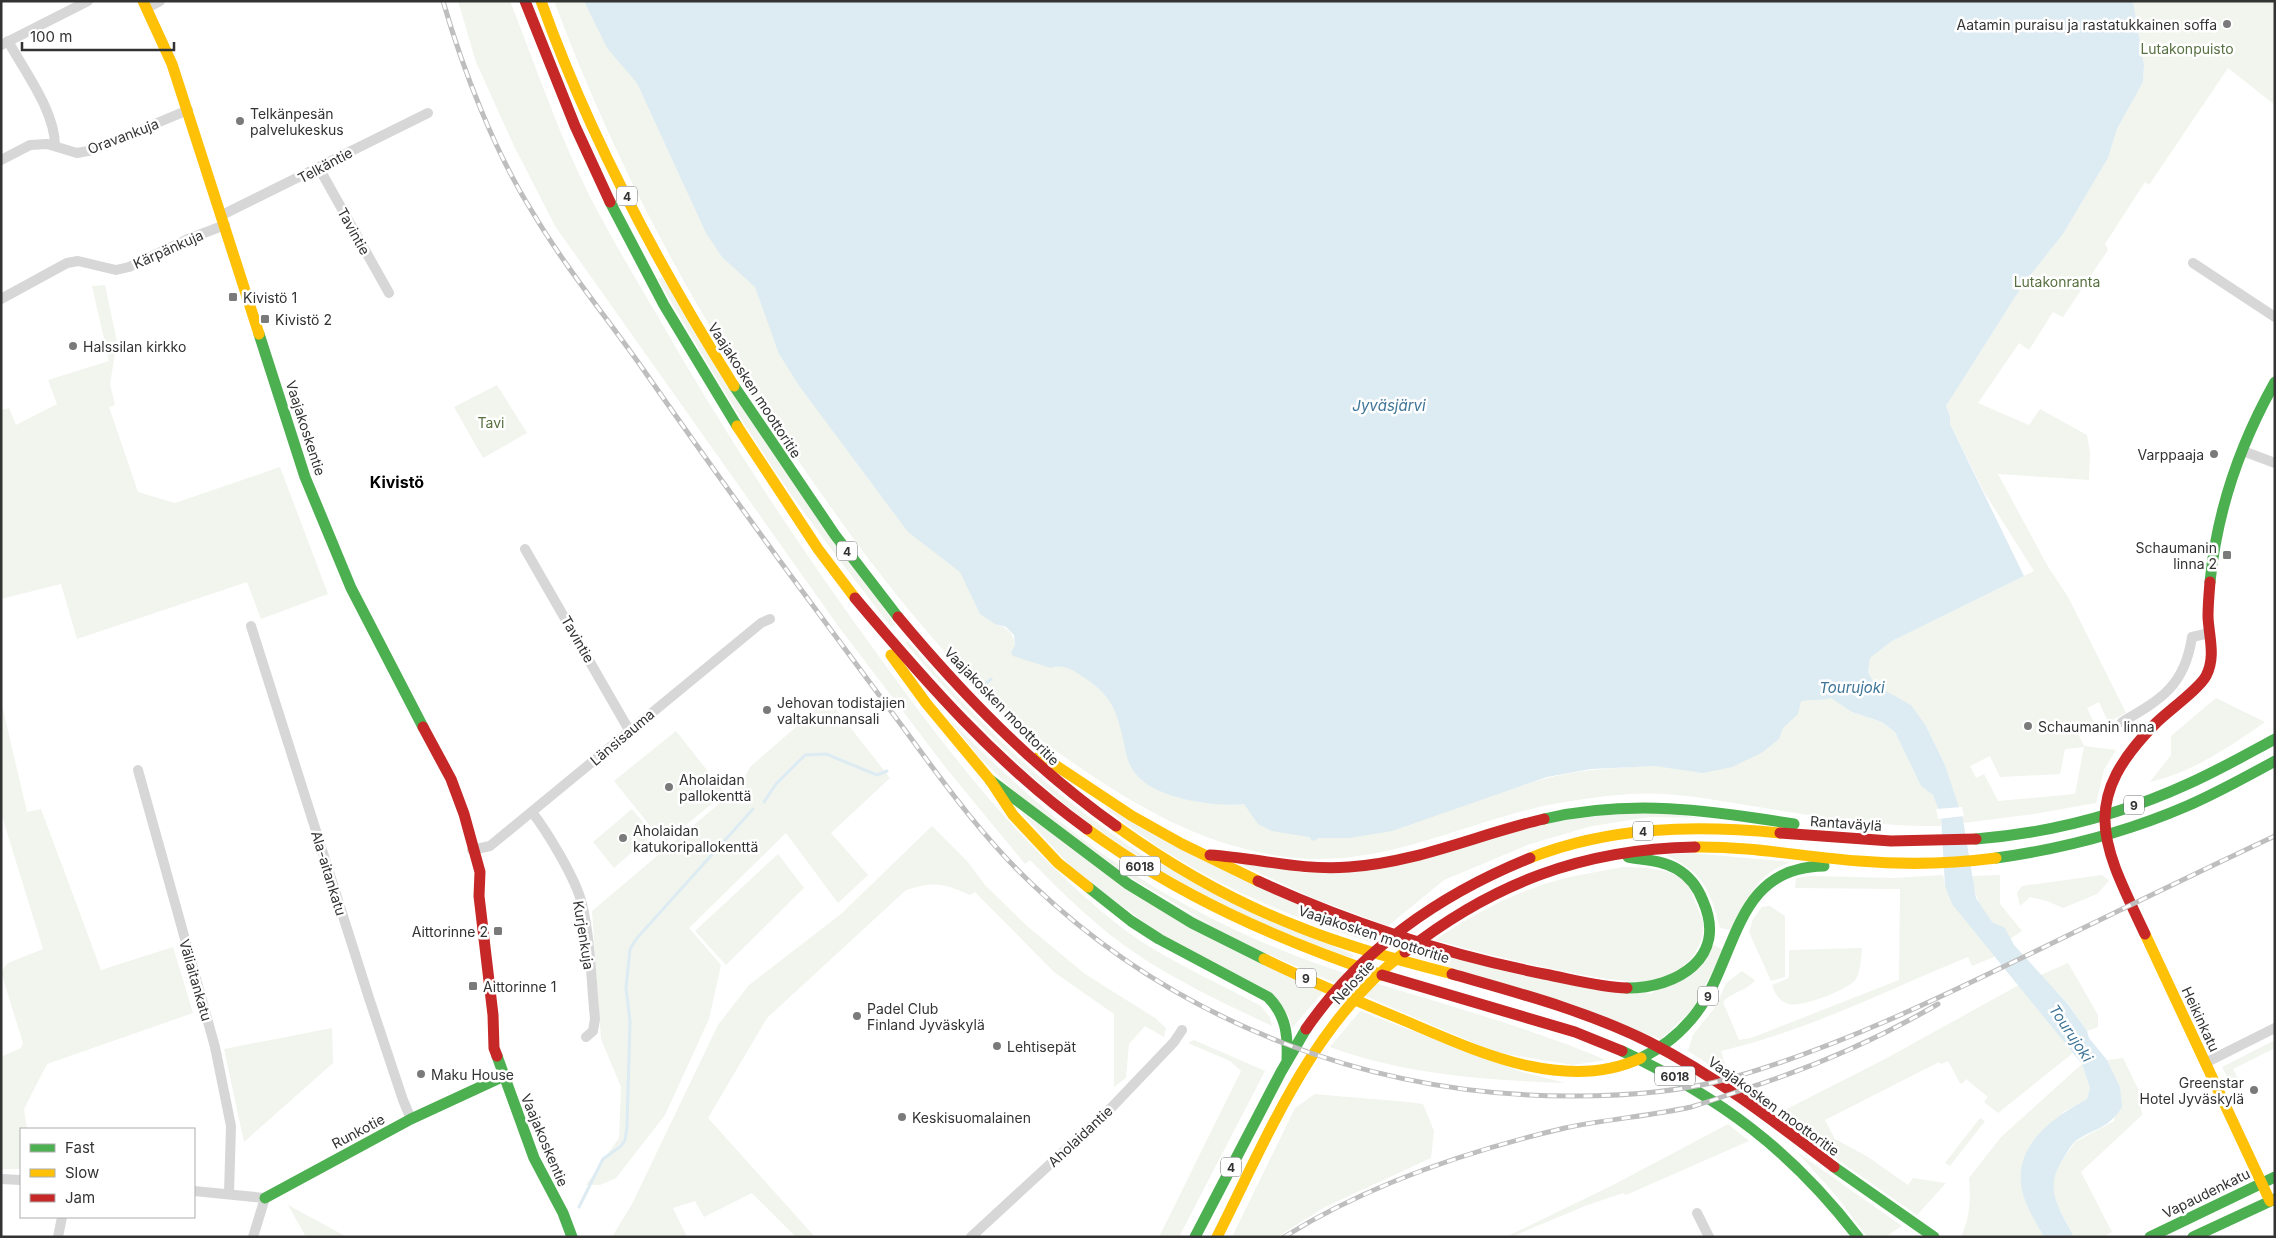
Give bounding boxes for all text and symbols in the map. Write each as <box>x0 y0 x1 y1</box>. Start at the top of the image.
place label: Aatamin puraisu ja rastatukkainen soffa <box>1957 16 2217 33</box>
marker: Aatamin puraisu ja rastatukkainen soffa <box>2221 18 2233 30</box>
scale bar <box>22 20 175 52</box>
text: 100 m <box>30 27 72 46</box>
park label: Lutakonpuisto <box>2140 40 2234 57</box>
place label: Telkänpesän palvelukeskus <box>250 105 344 138</box>
street label: Oravankuja <box>85 115 161 157</box>
marker: Telkänpesän palvelukeskus <box>234 115 246 127</box>
street label: Telkäntie <box>295 144 355 186</box>
road number: 4 <box>617 187 637 206</box>
street label: Tavintie <box>334 204 374 258</box>
street label: Kärpänkuja <box>130 226 206 272</box>
park label: Lutakonranta <box>2014 273 2100 290</box>
place label: Kivistö 1 <box>243 289 297 306</box>
marker: Kivistö 1 <box>227 291 239 303</box>
place label: Kivistö 2 <box>275 311 332 328</box>
marker: Kivistö 2 <box>259 313 271 325</box>
street label: Vaajakosken moottoritie <box>705 319 805 461</box>
place label: Halssilan kirkko <box>83 338 186 355</box>
marker: Halssilan kirkko <box>67 340 79 352</box>
street label: Vaajakoskentie <box>283 378 329 478</box>
water label: Jyväsjärvi <box>1352 396 1426 415</box>
park label: Tavi <box>478 414 504 431</box>
place label: Varppaaja <box>2137 446 2204 463</box>
marker: Varppaaja <box>2208 448 2220 460</box>
district label: Kivistö <box>370 472 424 492</box>
place label: Schaumanin linna 2 <box>2136 539 2217 572</box>
road number: 4 <box>837 542 857 560</box>
marker: Schaumanin linna 2 <box>2221 549 2233 561</box>
street label: Tavintie <box>558 613 598 665</box>
street label: Vaajakosken moottoritie <box>941 643 1063 769</box>
water label: Tourujoki <box>1819 678 1885 697</box>
place label: Jehovan todistajien valtakunnansali <box>777 694 905 727</box>
marker: Jehovan todistajien valtakunnansali <box>761 704 773 716</box>
street label: Länsisauma <box>586 705 658 769</box>
place label: Schaumanin linna <box>2038 718 2155 735</box>
marker: Schaumanin linna <box>2022 720 2034 732</box>
place label: Aholaidan pallokenttä <box>679 771 751 804</box>
marker: Aholaidan pallokenttä <box>663 781 675 793</box>
road number: 9 <box>2124 796 2144 814</box>
street label: Rantaväylä <box>1809 812 1883 834</box>
road number: 4 <box>1633 821 1653 840</box>
place label: Aholaidan katukoripallokenttä <box>633 822 758 855</box>
street label: Ala-aitankatu <box>308 829 350 917</box>
marker: Aholaidan katukoripallokenttä <box>617 832 629 844</box>
road number: 6018 <box>1120 856 1160 876</box>
street label: Kurjenkuja <box>570 899 598 971</box>
street label: Vaajakosken moottoritie <box>1296 902 1452 966</box>
place label: Aittorinne 2 <box>412 923 488 940</box>
marker: Aittorinne 2 <box>492 925 504 937</box>
street label: Väliaitankatu <box>176 937 216 1023</box>
street label: Nelostie <box>1328 956 1378 1008</box>
road number: 9 <box>1296 968 1316 988</box>
place label: Aittorinne 1 <box>483 978 556 995</box>
marker: Aittorinne 1 <box>467 980 479 992</box>
street label: Heikinkatu <box>2179 984 2223 1054</box>
road number: 9 <box>1698 986 1718 1006</box>
place label: Padel Club Finland Jyväskylä <box>867 1000 985 1033</box>
water label: Tourujoki <box>2045 1001 2097 1066</box>
marker: Padel Club Finland Jyväskylä <box>851 1010 863 1022</box>
place label: Lehtisepät <box>1007 1038 1076 1055</box>
marker: Lehtisepät <box>991 1040 1003 1052</box>
street label: Vaajakosken moottoritie <box>1705 1053 1843 1159</box>
place label: Maku House <box>431 1066 514 1083</box>
road number: 6018 <box>1655 1066 1695 1086</box>
marker: Maku House <box>415 1068 427 1080</box>
place label: Greenstar Hotel Jyväskylä <box>2139 1074 2244 1107</box>
marker: Greenstar Hotel Jyväskylä <box>2248 1084 2260 1096</box>
street label: Vaajakoskentie <box>518 1091 572 1189</box>
street label: Aholaidantie <box>1044 1102 1116 1170</box>
place label: Keskisuomalainen <box>912 1109 1031 1126</box>
street label: Runkotie <box>329 1110 387 1152</box>
marker: Keskisuomalainen <box>896 1111 908 1123</box>
legend <box>20 1128 195 1218</box>
text: Fast <box>65 1138 95 1157</box>
road number: 4 <box>1221 1158 1241 1176</box>
text: Slow <box>65 1163 99 1182</box>
street label: Vapaudenkatu <box>2160 1165 2252 1221</box>
text: Jam <box>65 1188 95 1207</box>

